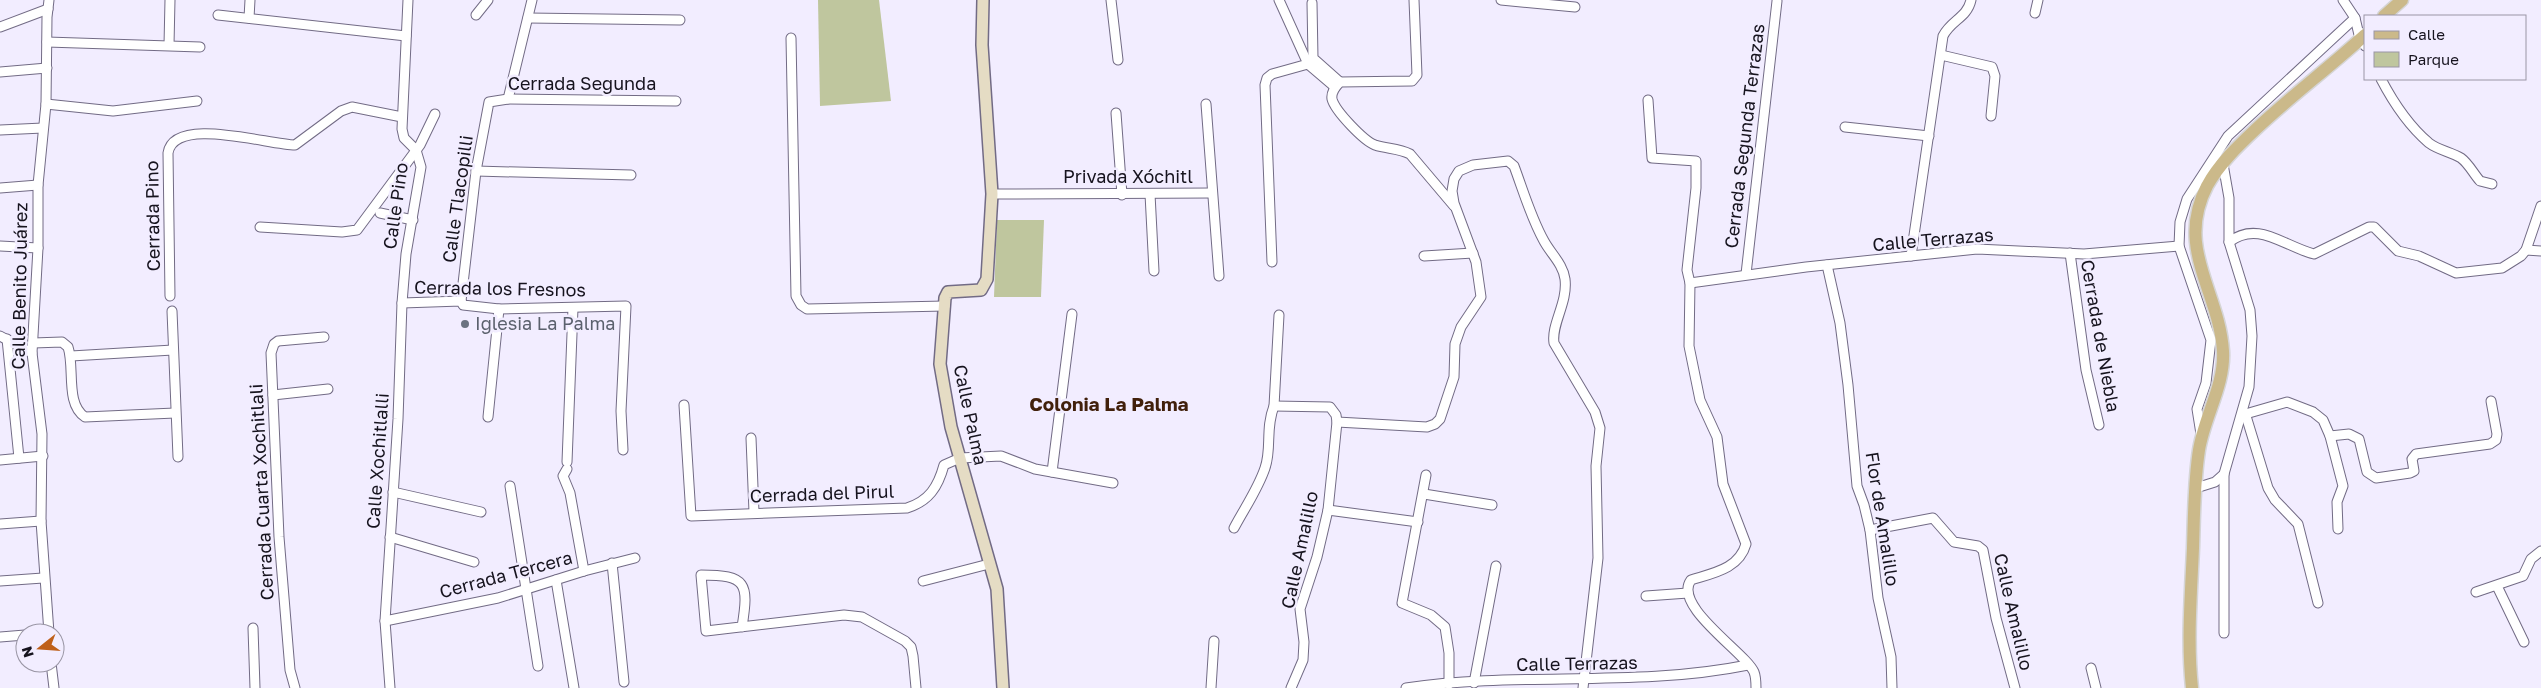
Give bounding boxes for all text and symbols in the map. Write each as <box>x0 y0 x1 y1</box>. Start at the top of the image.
legend <box>2364 15 2526 80</box>
street label: Cerrada Segunda Terrazas <box>1719 22 1769 249</box>
text: Calle <box>2408 25 2445 43</box>
text: Parque <box>2408 50 2459 68</box>
street label: Cerrada Segunda <box>508 72 656 94</box>
street label: Calle Tlacopilli <box>437 134 477 264</box>
street label: Cerrada Pino <box>140 160 164 272</box>
street label: Calle Pino <box>378 161 412 251</box>
street label: Privada Xóchitl <box>1063 165 1193 187</box>
street label: Calle Benito Juárez <box>7 202 31 370</box>
street label: Calle Terrazas <box>1871 223 1994 255</box>
street label: Cerrada de Niebla <box>2077 258 2125 414</box>
street label: Cerrada los Fresnos <box>414 276 586 300</box>
place label: Iglesia La Palma <box>475 312 616 334</box>
marker: Iglesia La Palma <box>459 318 471 330</box>
street label: Calle Palma <box>950 362 992 467</box>
street label: Cerrada Cuarta Xochitlali <box>244 383 278 601</box>
street label: Calle Xochitlalli <box>361 392 393 530</box>
district label: Colonia La Palma <box>1029 392 1189 415</box>
street label: Flor de Amalillo <box>1862 450 1904 587</box>
street label: Cerrada del Pirul <box>749 479 895 507</box>
street label: Calle Amalillo <box>1276 489 1322 611</box>
street label: Cerrada Tercera <box>437 546 575 602</box>
street label: Calle Amalillo <box>1990 551 2038 673</box>
north arrow <box>15 623 65 673</box>
text: N <box>17 644 37 660</box>
street label: Calle Terrazas <box>1516 651 1638 675</box>

